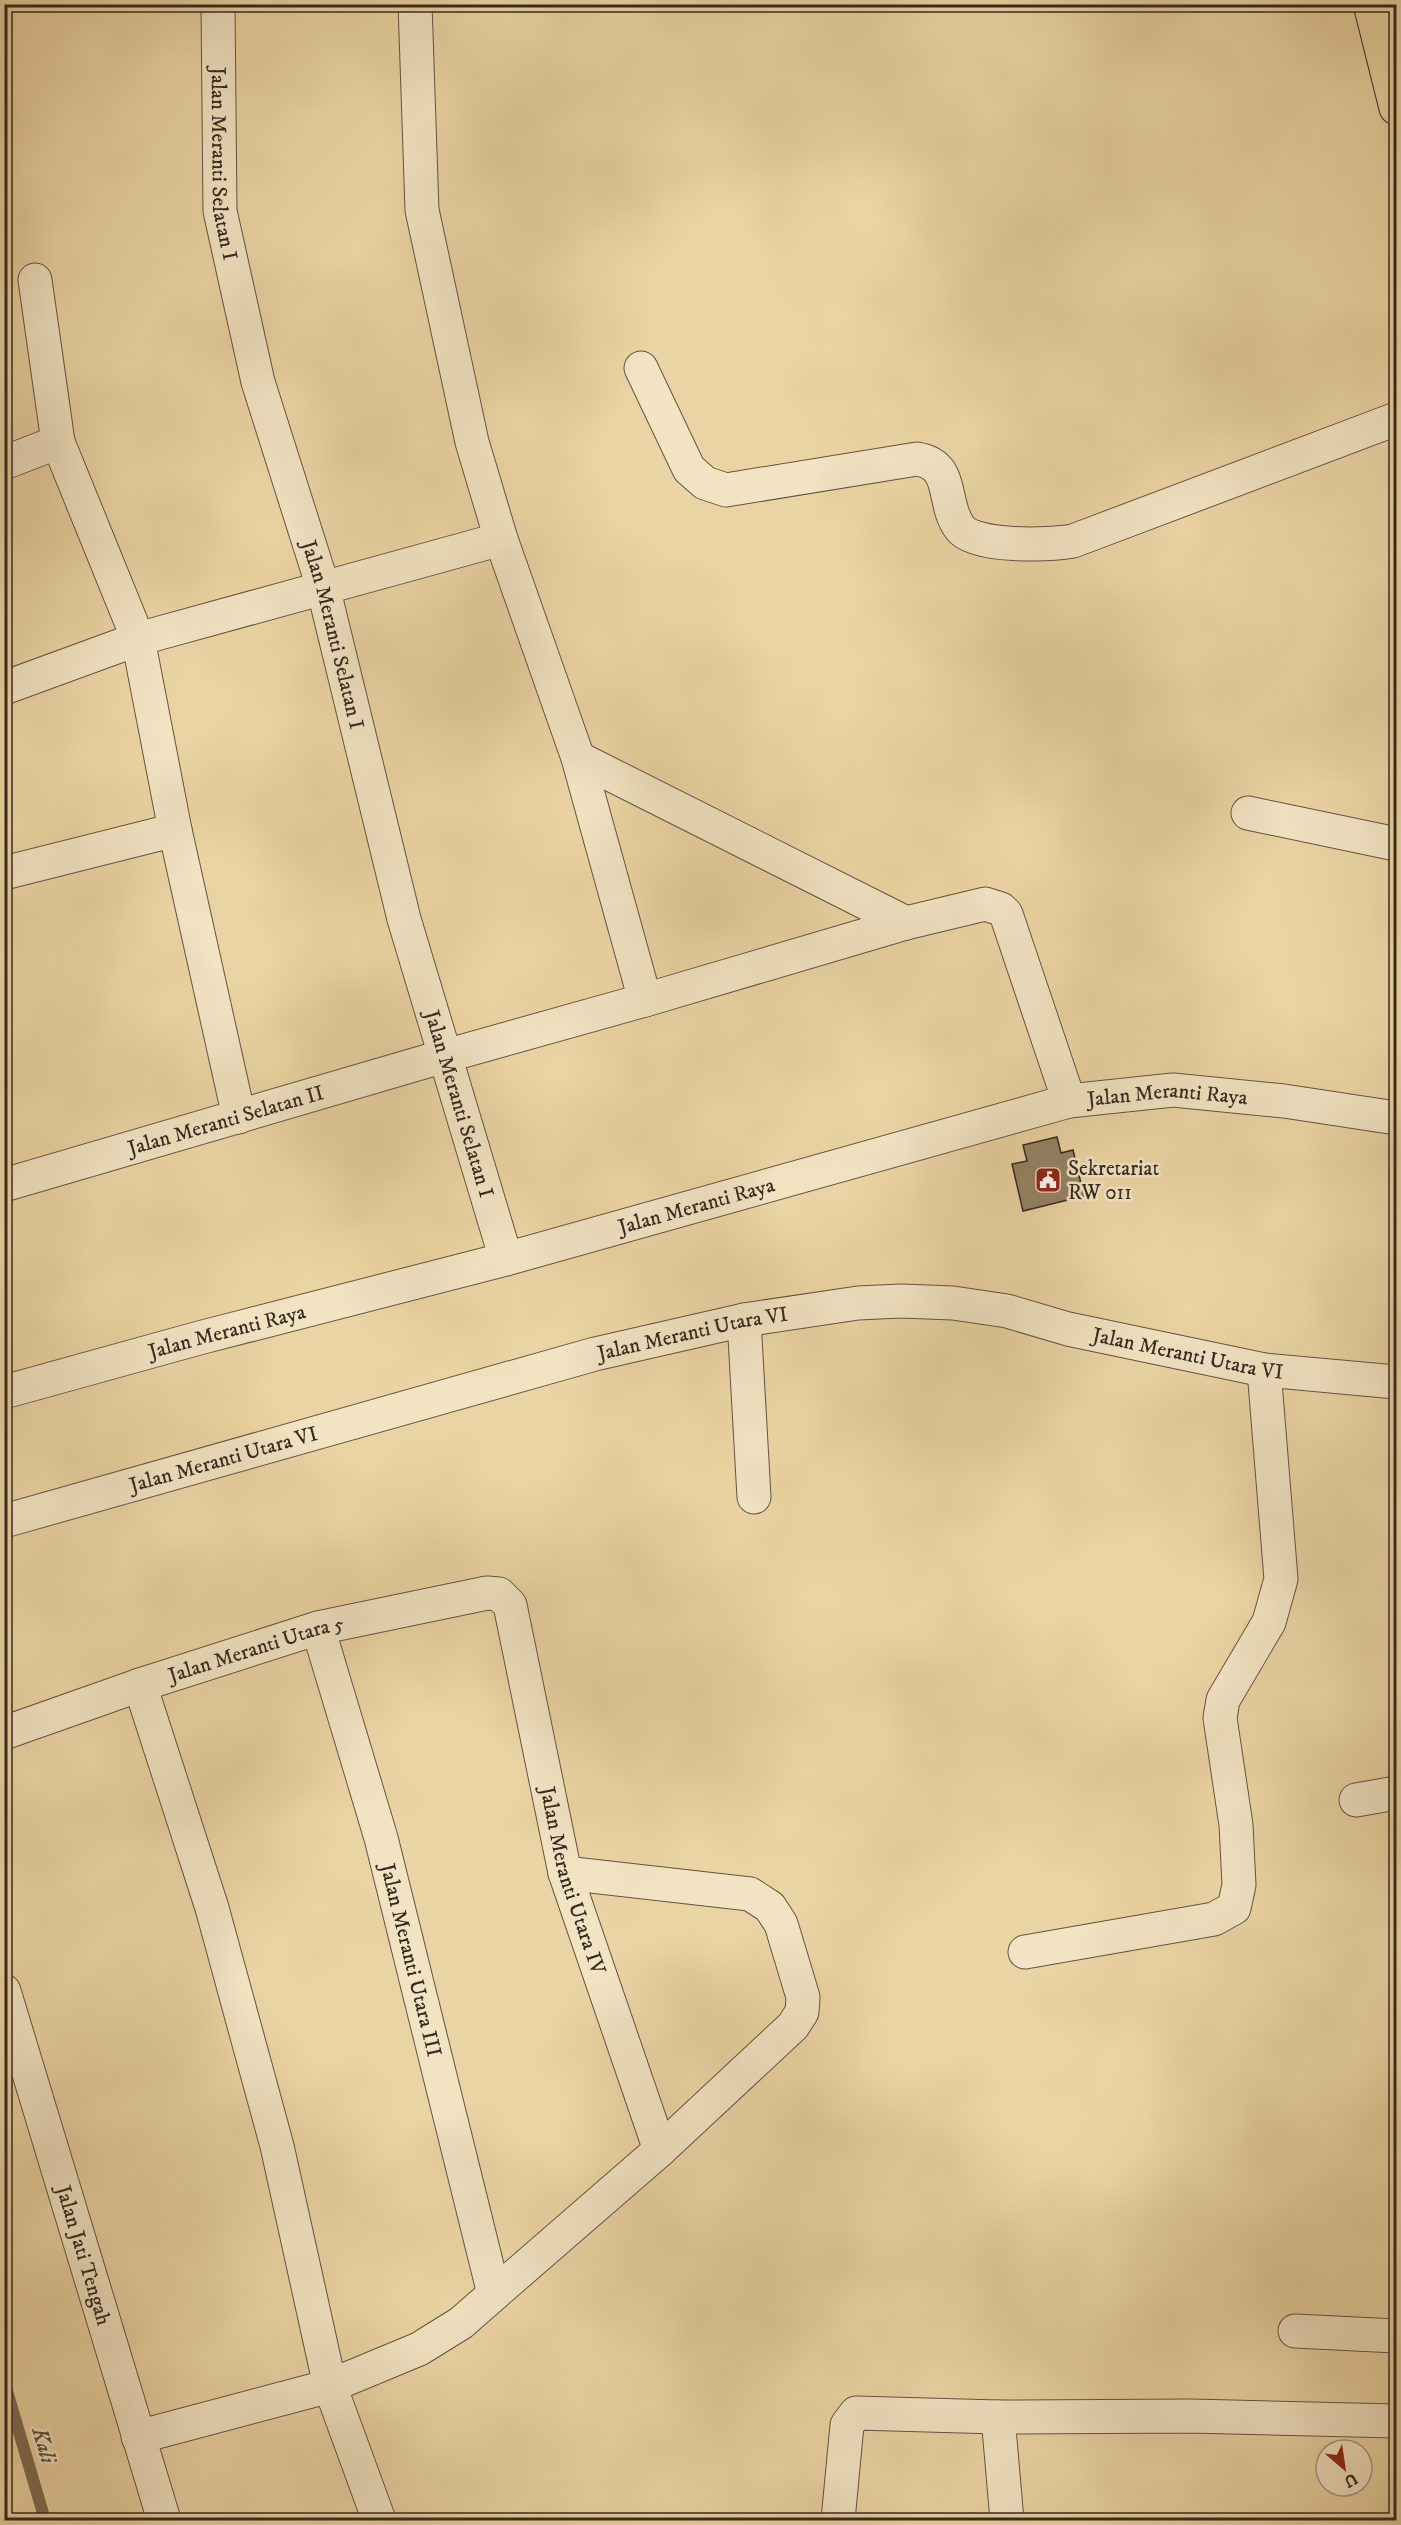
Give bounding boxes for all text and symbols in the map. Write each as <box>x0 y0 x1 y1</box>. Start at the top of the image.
street label: Jalan Meranti Selatan I <box>205 65 243 263</box>
street label: Jalan Meranti Selatan I <box>294 535 369 732</box>
street label: Jalan Meranti Selatan I <box>418 1005 499 1201</box>
street label: Jalan Meranti Raya <box>1084 1078 1249 1113</box>
street label: Jalan Meranti Selatan II <box>123 1080 327 1163</box>
place label: Sekretariat RW 011 <box>1068 1156 1159 1206</box>
public building icon: Sekretariat RW 011 <box>1033 1165 1063 1195</box>
street label: Jalan Meranti Raya <box>614 1172 778 1241</box>
street label: Jalan Meranti Raya <box>144 1299 308 1366</box>
street label: Jalan Meranti Utara VI <box>593 1302 790 1367</box>
street label: Jalan Meranti Utara VI <box>1088 1322 1284 1386</box>
street label: Jalan Meranti Utara VI <box>125 1421 321 1499</box>
street label: Jalan Meranti Utara 5 <box>163 1611 347 1690</box>
street label: Jalan Meranti Utara IV <box>533 1782 611 1979</box>
street label: Jalan Meranti Utara III <box>373 1859 447 2060</box>
street label: Jalan Jati Tengah <box>49 2180 116 2329</box>
water label: Kali <box>25 2423 62 2468</box>
north arrow <box>1314 2438 1374 2498</box>
text: U <box>1340 2468 1361 2492</box>

